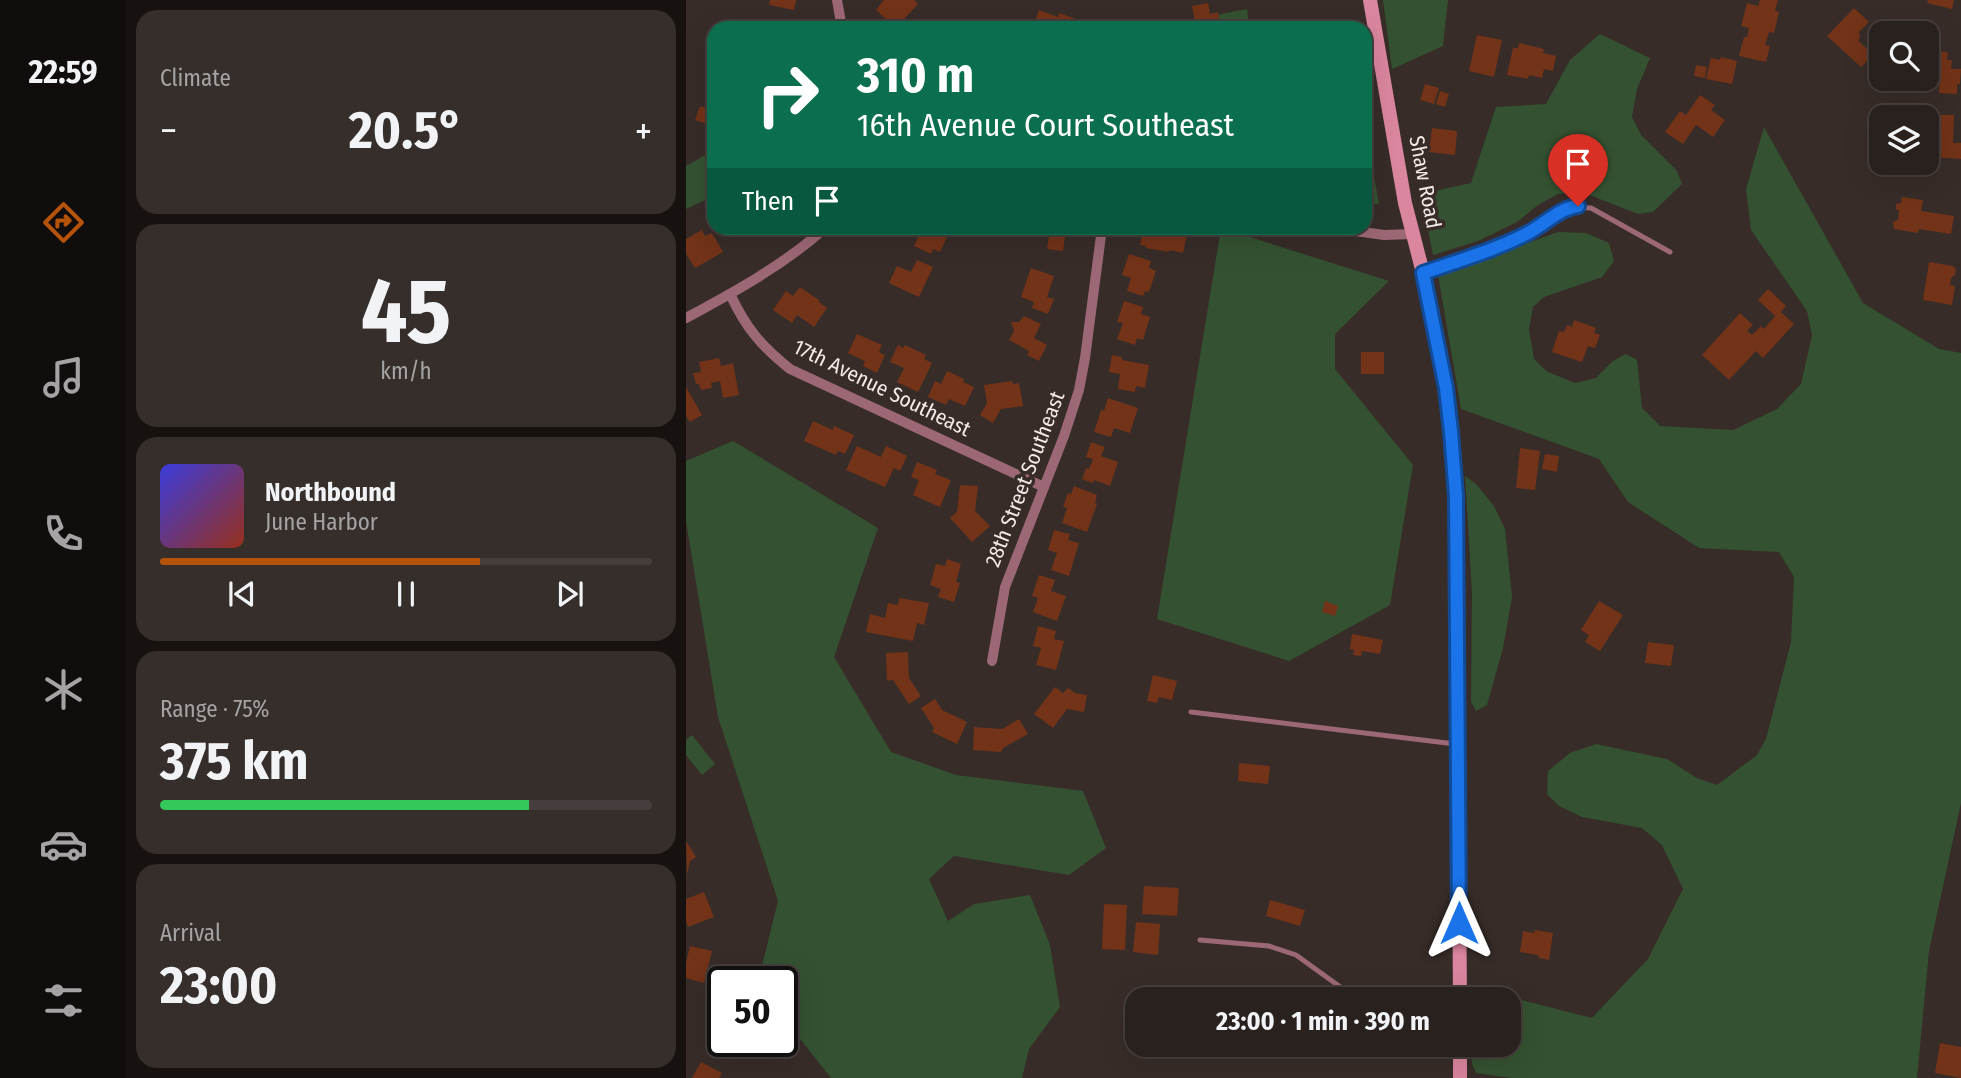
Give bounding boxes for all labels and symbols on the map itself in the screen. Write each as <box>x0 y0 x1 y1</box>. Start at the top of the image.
street label: Shaw Road <box>1403 133 1447 231</box>
pin <box>1548 134 1608 206</box>
street label: 17th Avenue Southeast <box>789 334 975 442</box>
street label: 28th Street Southeast <box>980 388 1070 570</box>
position arrow <box>1422 886 1496 960</box>
speed limit sign: 50 <box>707 966 798 1057</box>

